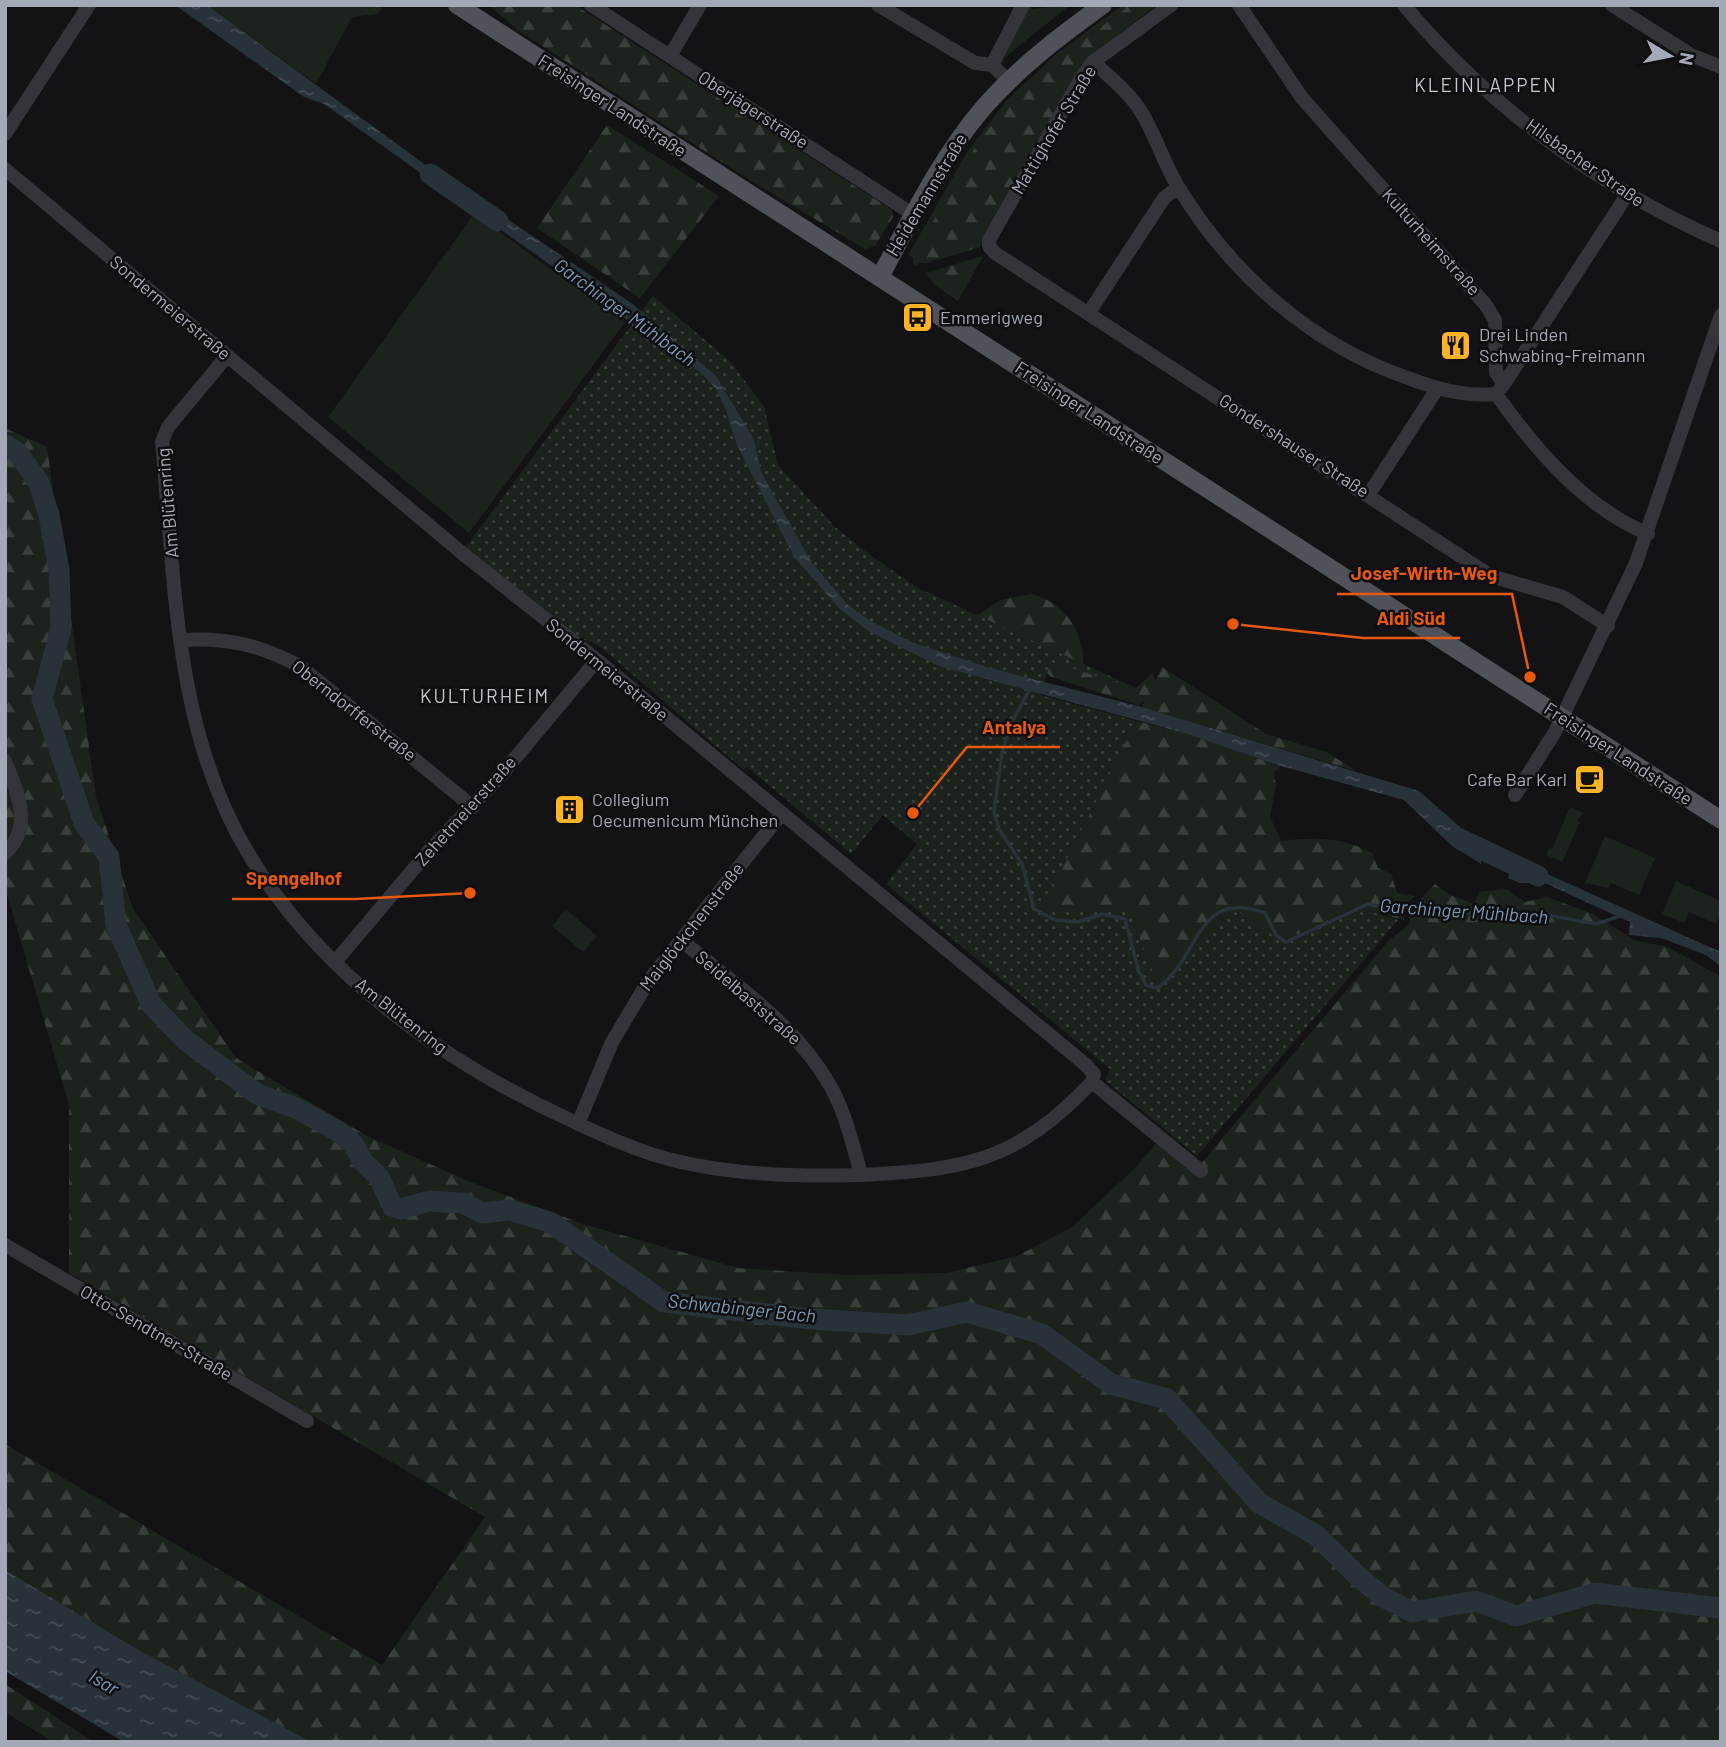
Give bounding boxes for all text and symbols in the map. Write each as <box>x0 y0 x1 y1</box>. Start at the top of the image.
north arrow <box>1635 21 1705 91</box>
street label: Freisinger Landstraße <box>534 49 691 161</box>
text: N <box>1675 51 1700 67</box>
street label: Mattighofer Straße <box>1006 61 1100 198</box>
street label: Oberjägerstraße <box>694 65 813 153</box>
district label: KLEINLAPPEN <box>1414 73 1558 96</box>
street label: Hilsbacher Straße <box>1522 113 1649 211</box>
street label: Heidemannstraße <box>881 129 971 260</box>
street label: Kulturheimstraße <box>1378 183 1486 299</box>
street label: Sondermeierstraße <box>106 250 236 364</box>
water label: Garchinger Mühlbach <box>550 253 700 371</box>
bus stop icon: Emmerigweg <box>900 301 934 335</box>
place label: Emmerigweg <box>940 306 1043 328</box>
place label: Drei Linden Schwabing-Freimann <box>1479 323 1645 366</box>
restaurant icon: Drei Linden Schwabing-Freimann <box>1439 328 1473 362</box>
street label: Freisinger Landstraße <box>1011 356 1168 468</box>
street label: Gondershauser Straße <box>1215 388 1374 502</box>
street label: Am Blütenring <box>151 447 183 559</box>
callout: Josef-Wirth-Weg <box>1337 554 1512 594</box>
text: Josef-Wirth-Weg <box>1351 561 1497 584</box>
callout: Aldi Süd <box>1363 598 1460 638</box>
text: Aldi Süd <box>1376 606 1446 629</box>
street label: Sondermeierstraße <box>542 613 673 725</box>
street label: Oberndorfferstraße <box>288 655 421 766</box>
district label: KULTURHEIM <box>420 684 550 707</box>
street label: Freisinger Landstraße <box>1540 697 1697 809</box>
callout: Antalya <box>967 707 1060 747</box>
text: Antalya <box>982 715 1046 738</box>
street label: Zehetmeierstraße <box>410 751 520 870</box>
cafe icon: Cafe Bar Karl <box>1573 763 1607 797</box>
place label: Cafe Bar Karl <box>1467 768 1567 790</box>
place label: Collegium Oecumenicum München <box>592 788 778 831</box>
building icon: Collegium Oecumenicum München <box>552 793 586 827</box>
street label: Maiglöckchenstraße <box>634 858 748 995</box>
callout: Spengelhof <box>232 859 356 899</box>
text: Spengelhof <box>246 866 342 889</box>
water label: Garchinger Mühlbach <box>1379 893 1549 928</box>
street label: Seidelbaststraße <box>691 945 806 1049</box>
street label: Am Blütenring <box>351 972 452 1058</box>
street label: Otto-Sendtner-Straße <box>76 1280 237 1385</box>
water label: Schwabinger Bach <box>667 1288 817 1327</box>
water label: Isar <box>85 1664 124 1700</box>

